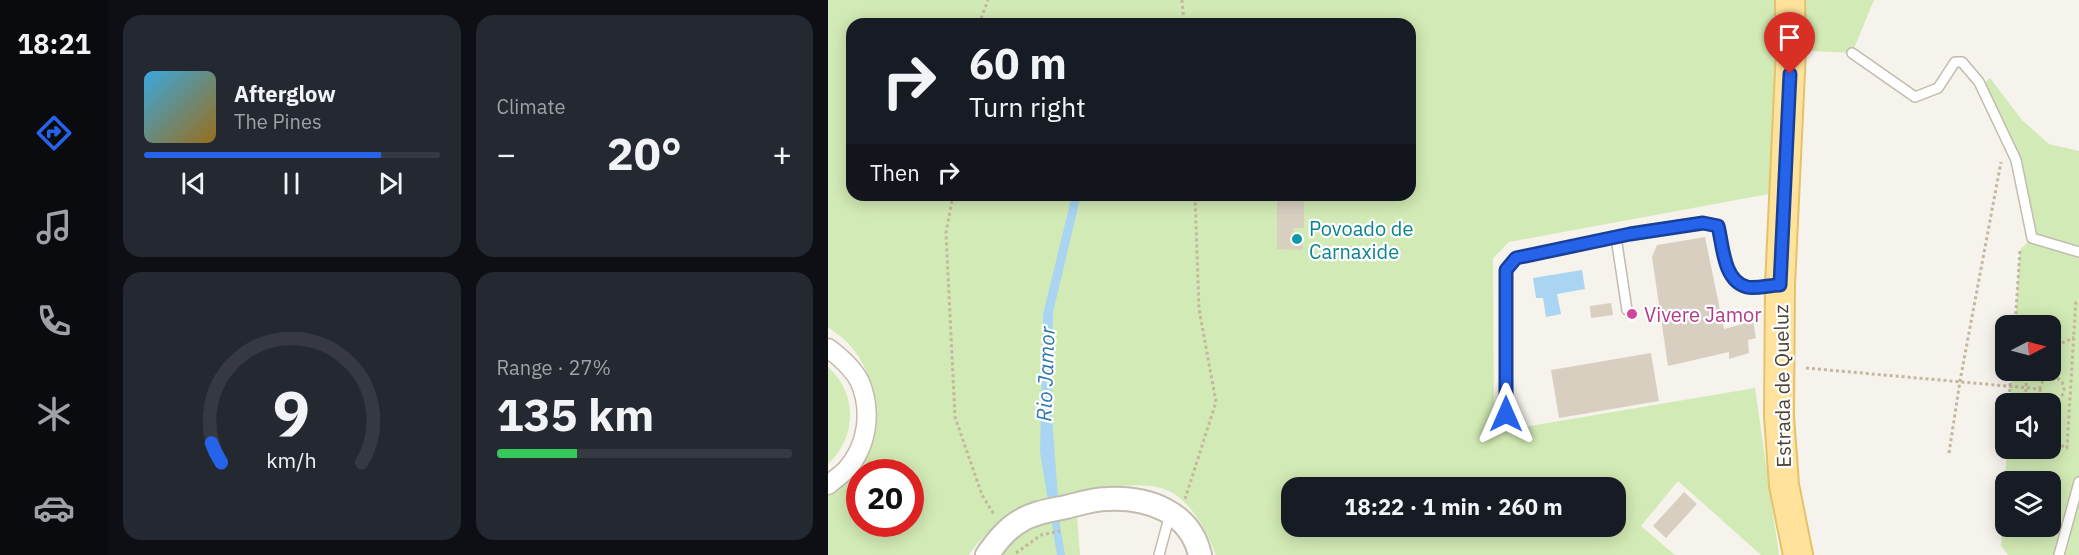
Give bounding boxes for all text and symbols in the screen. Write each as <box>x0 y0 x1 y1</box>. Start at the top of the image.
pin <box>1764 12 1815 74</box>
icon: arrive <box>1773 21 1806 54</box>
text: 18:21 <box>17 26 91 61</box>
text: 60 m <box>969 36 1067 91</box>
icon: right <box>870 42 948 120</box>
text: Afterglow <box>234 79 336 108</box>
text: Turn right <box>969 89 1086 124</box>
text: Climate <box>497 93 565 120</box>
text: The Pines <box>234 108 322 135</box>
icon: directions <box>33 112 75 154</box>
text: 20° <box>607 124 682 182</box>
text: − <box>497 132 516 175</box>
text: + <box>772 132 792 175</box>
icon: right <box>932 156 965 189</box>
text: Then <box>870 158 920 187</box>
icon: previous <box>177 167 210 200</box>
icon: pause <box>275 167 308 200</box>
icon: next <box>374 167 407 200</box>
icon: music <box>33 206 75 248</box>
place label: Povoado de Carnaxide <box>1309 215 1413 265</box>
marker: Povoado de Carnaxide <box>1290 232 1304 246</box>
icon: phone <box>33 300 75 342</box>
place label: Vivere Jamor <box>1644 301 1762 328</box>
street label: Estrada de Queluz <box>1767 304 1797 468</box>
marker: Vivere Jamor <box>1625 307 1639 321</box>
north arrow <box>1995 315 2061 381</box>
map controls <box>1995 315 2061 537</box>
water label: Rio Jamor <box>1029 325 1061 422</box>
text: Range · 27% <box>497 354 611 381</box>
text: 9 <box>273 373 310 454</box>
position arrow <box>1474 382 1538 446</box>
text: 135 km <box>497 385 654 443</box>
icon: climate <box>33 393 75 435</box>
button: sound <box>1995 393 2061 459</box>
text: km/h <box>267 446 317 474</box>
speed limit sign: 20 <box>846 459 924 537</box>
button: layers <box>1995 471 2061 537</box>
icon: car <box>33 487 75 529</box>
text: 18:22 · 1 min · 260 m <box>1344 492 1563 521</box>

